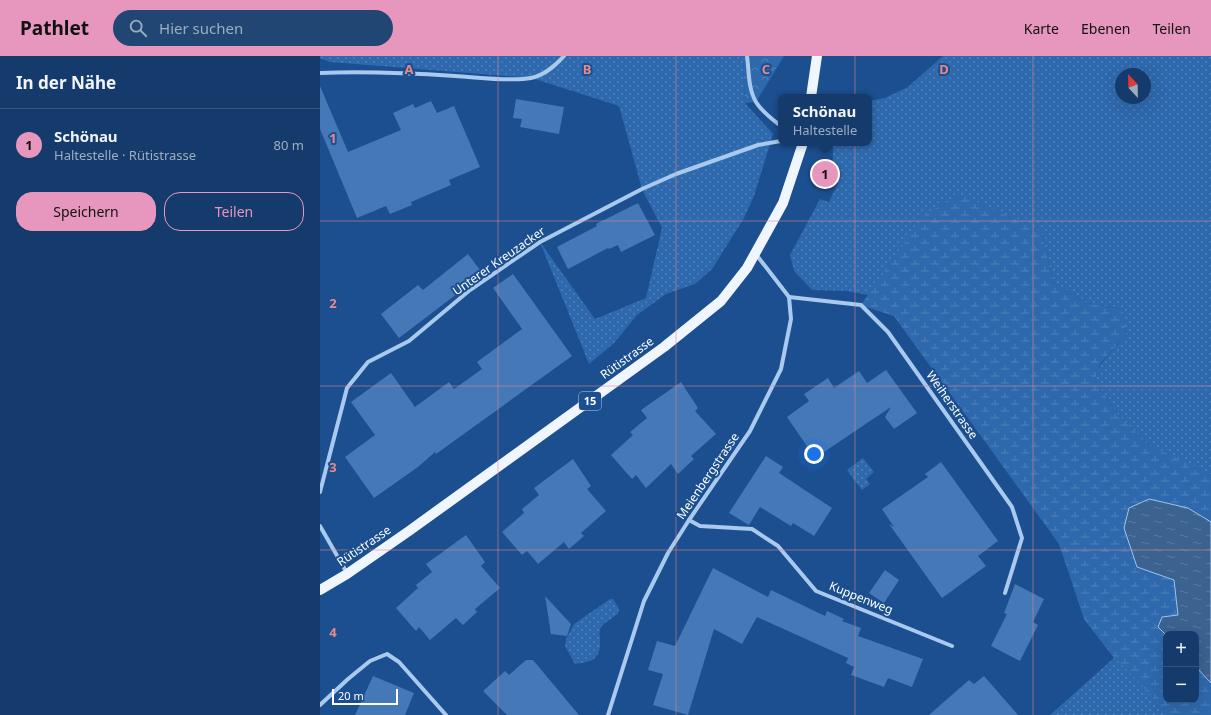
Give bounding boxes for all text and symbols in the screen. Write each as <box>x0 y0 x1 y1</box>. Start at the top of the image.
search box <box>113 10 393 46</box>
text: Pathlet <box>20 15 89 41</box>
icon: search <box>127 17 149 39</box>
text: Hier suchen <box>159 18 243 38</box>
text: Karte <box>1024 19 1059 38</box>
text: Ebenen <box>1081 19 1131 38</box>
text: Teilen <box>1153 19 1191 38</box>
text: A <box>405 60 414 78</box>
text: B <box>583 60 591 78</box>
text: C <box>762 60 770 78</box>
text: D <box>939 60 949 78</box>
north arrow <box>1115 68 1151 104</box>
text: In der Nähe <box>16 71 116 94</box>
popup <box>778 94 872 146</box>
text: Schönau <box>793 101 856 121</box>
text: Haltestelle <box>793 121 857 139</box>
text: Schönau <box>54 126 118 146</box>
text: 1 <box>329 129 337 147</box>
text: 1 <box>25 136 33 154</box>
text: 80 m <box>274 136 304 154</box>
text: Haltestelle · Rütistrasse <box>54 146 196 164</box>
pin: 1 <box>812 159 838 189</box>
button: Speichern <box>16 192 156 231</box>
button: Teilen <box>164 192 304 231</box>
street label: Unterer Kreuzacker <box>449 222 548 299</box>
text: 2 <box>329 294 337 312</box>
street label: Rütistrasse <box>597 332 657 383</box>
street label: Weiherstrasse <box>923 367 982 442</box>
road number: 15 <box>579 392 601 410</box>
street label: Meienbergstrasse <box>672 429 743 522</box>
your location <box>804 444 824 464</box>
text: 3 <box>329 458 337 476</box>
street label: Rütistrasse <box>333 521 394 570</box>
street label: Kuppenweg <box>827 577 896 618</box>
text: 4 <box>329 623 337 641</box>
map controls <box>1163 631 1199 703</box>
button: + <box>1163 631 1199 667</box>
button: − <box>1163 667 1199 703</box>
scale bar <box>332 687 398 706</box>
text: 20 m <box>338 688 364 703</box>

